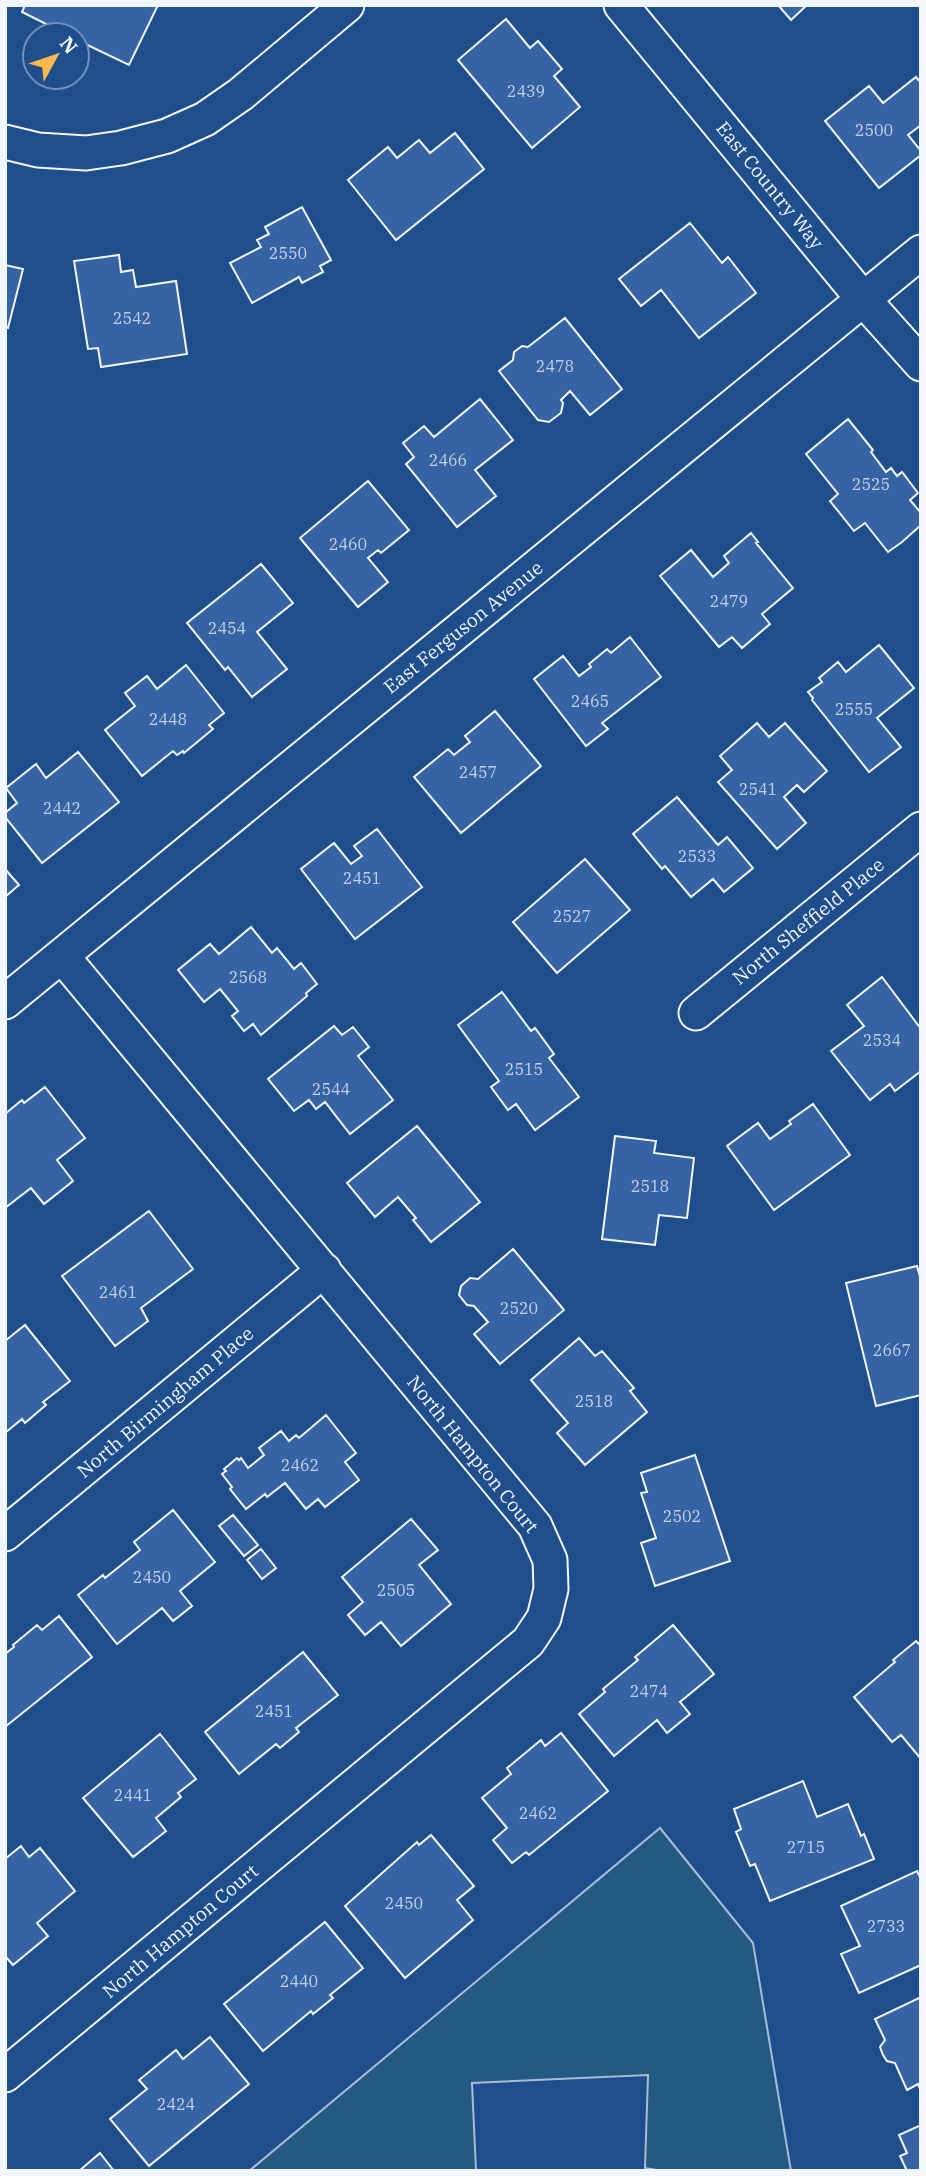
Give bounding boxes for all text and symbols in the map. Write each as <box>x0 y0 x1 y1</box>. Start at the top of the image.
north arrow <box>21 21 91 91</box>
text: N <box>55 32 83 59</box>
house number: 2439 <box>507 81 545 101</box>
street label: East Country Way <box>711 116 829 254</box>
house number: 2500 <box>855 120 893 140</box>
house number: 2550 <box>269 243 307 263</box>
house number: 2542 <box>113 308 151 328</box>
house number: 2478 <box>536 356 574 376</box>
house number: 2466 <box>429 450 467 470</box>
house number: 2525 <box>852 474 890 494</box>
house number: 2460 <box>329 534 367 554</box>
street label: East Ferguson Avenue <box>379 555 547 699</box>
house number: 2479 <box>710 591 748 611</box>
house number: 2454 <box>208 618 246 638</box>
house number: 2465 <box>571 691 609 711</box>
house number: 2555 <box>835 699 873 719</box>
house number: 2448 <box>149 709 187 729</box>
house number: 2457 <box>459 762 497 782</box>
house number: 2541 <box>739 779 777 799</box>
house number: 2442 <box>43 798 81 818</box>
house number: 2533 <box>678 846 716 866</box>
street label: North Sheffield Place <box>727 852 889 990</box>
house number: 2451 <box>343 868 381 888</box>
house number: 2527 <box>553 906 591 926</box>
house number: 2568 <box>229 967 267 987</box>
house number: 2534 <box>863 1030 901 1050</box>
house number: 2515 <box>505 1059 543 1079</box>
house number: 2544 <box>312 1079 350 1099</box>
house number: 2518 <box>631 1176 669 1196</box>
house number: 2461 <box>99 1282 137 1302</box>
house number: 2520 <box>500 1298 538 1318</box>
street label: North Birmingham Place <box>72 1321 258 1483</box>
house number: 2667 <box>873 1340 911 1360</box>
street label: North Hampton Court <box>402 1370 544 1538</box>
house number: 2518 <box>575 1391 613 1411</box>
house number: 2462 <box>281 1455 319 1475</box>
house number: 2502 <box>663 1506 701 1526</box>
house number: 2450 <box>133 1567 171 1587</box>
house number: 2505 <box>377 1580 415 1600</box>
house number: 2474 <box>630 1681 668 1701</box>
house number: 2451 <box>255 1701 293 1721</box>
house number: 2441 <box>114 1785 152 1805</box>
house number: 2462 <box>519 1803 557 1823</box>
house number: 2715 <box>787 1837 825 1857</box>
street label: North Hampton Court <box>97 1859 263 2003</box>
house number: 2450 <box>385 1893 423 1913</box>
house number: 2733 <box>867 1916 905 1936</box>
house number: 2440 <box>280 1971 318 1991</box>
house number: 2424 <box>157 2094 195 2114</box>

